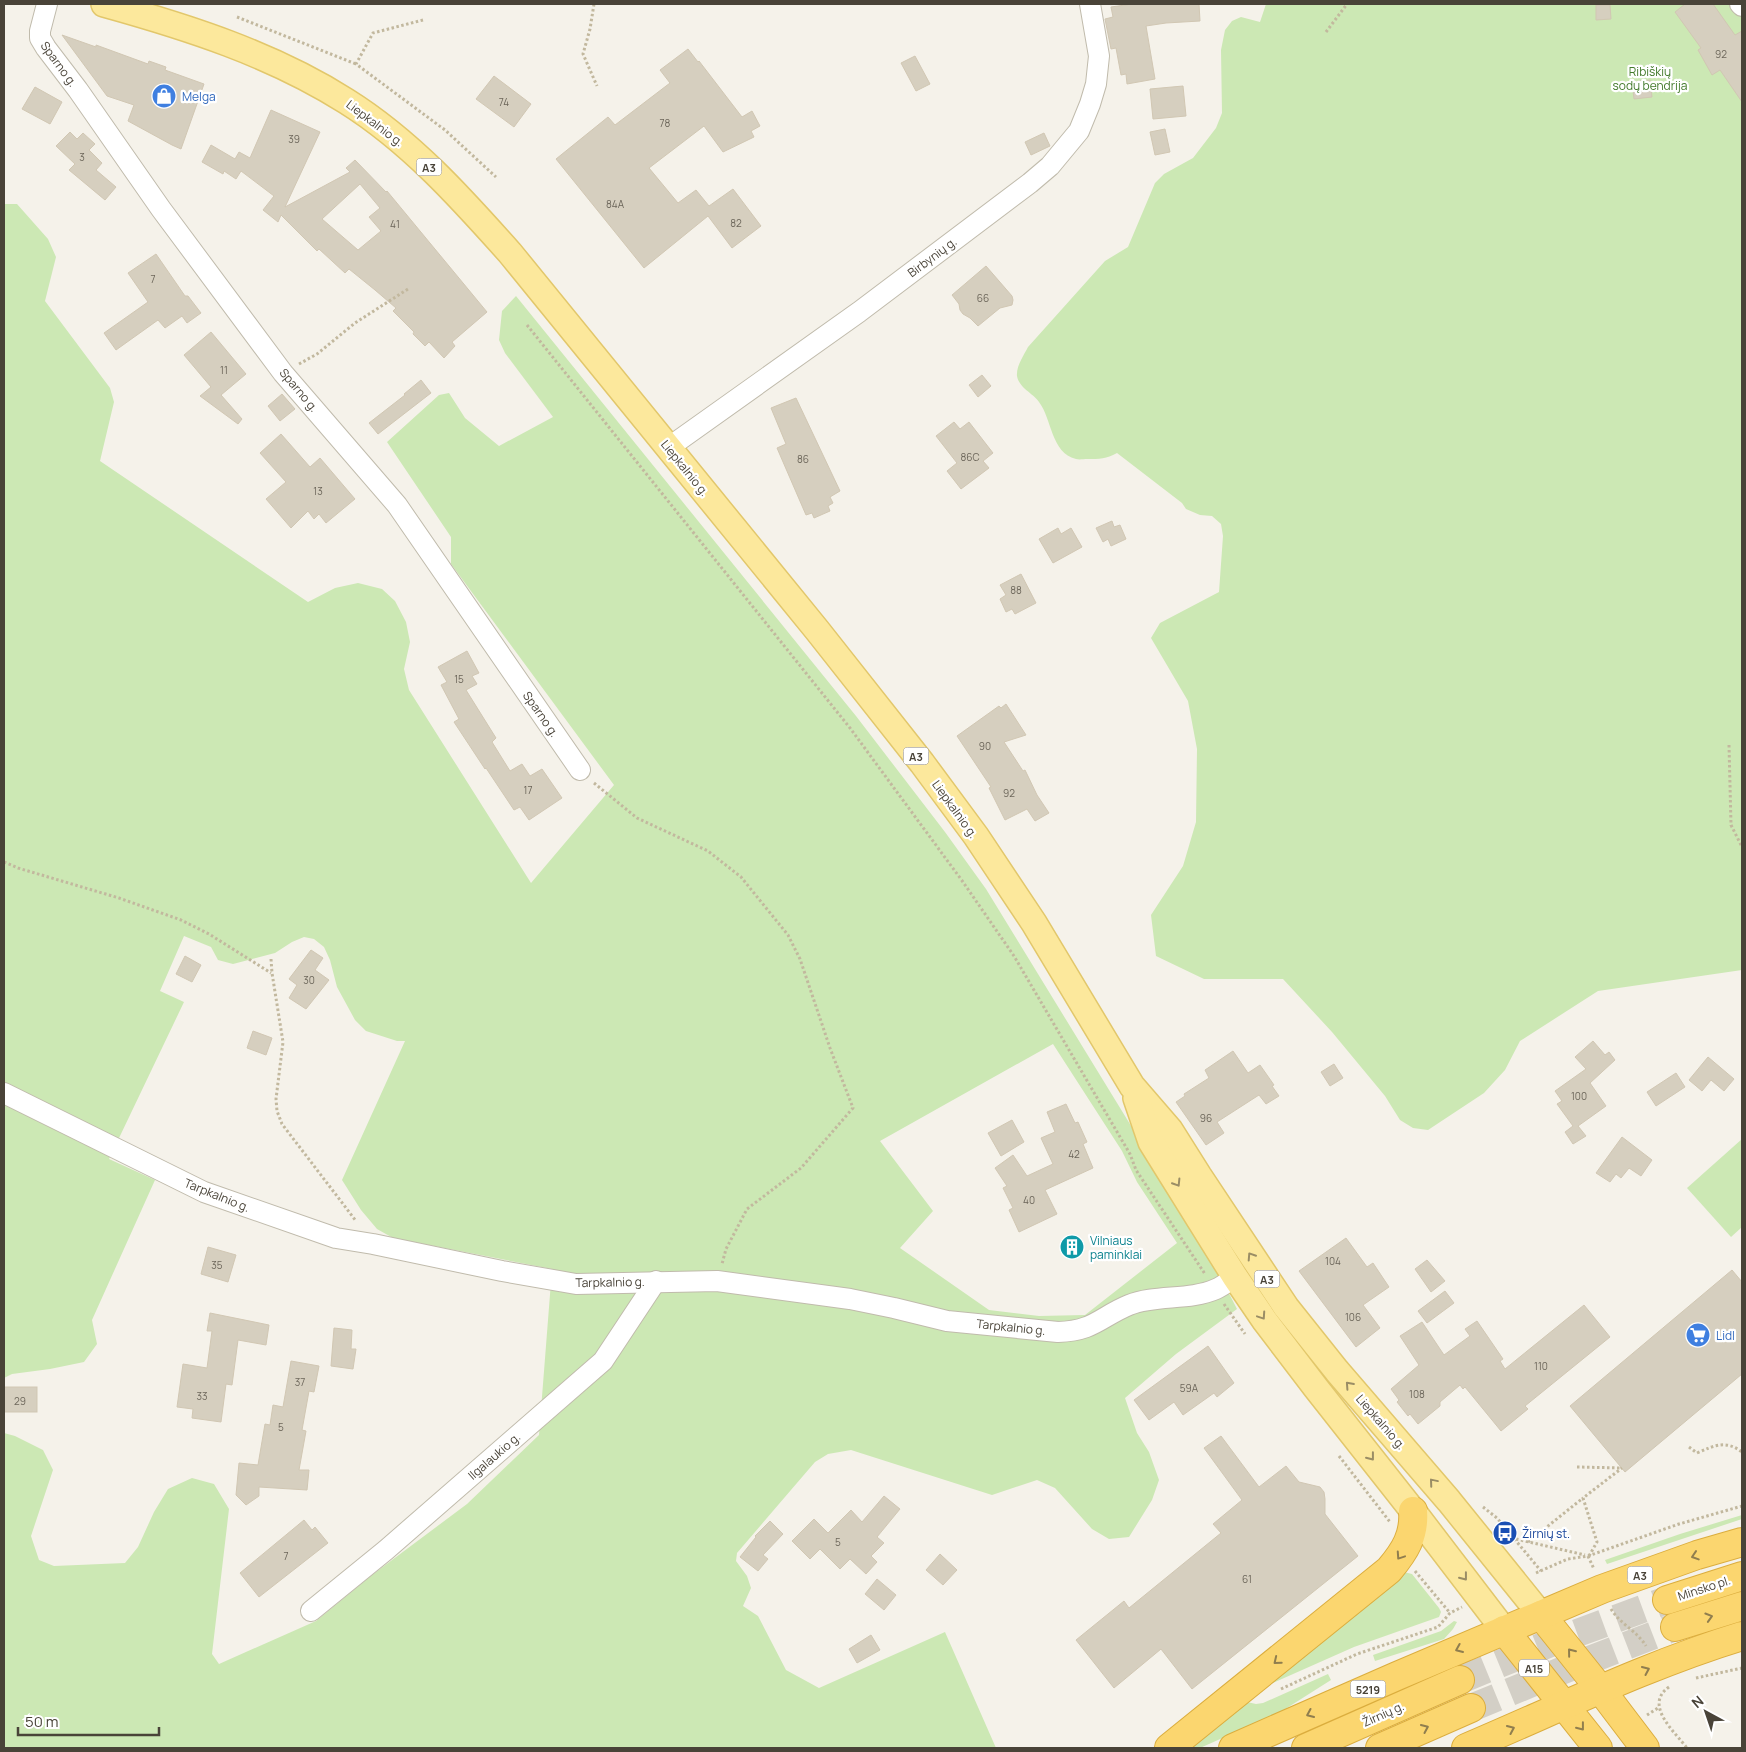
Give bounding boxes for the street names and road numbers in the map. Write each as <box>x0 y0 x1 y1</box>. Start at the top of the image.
street label: Sparno g. <box>37 38 81 90</box>
street label: Liepkalnio g. <box>343 96 407 150</box>
road number: A3 <box>416 158 442 176</box>
street label: Birbynių g. <box>904 233 960 281</box>
street label: Sparno g. <box>276 365 322 415</box>
street label: Liepkalnio g. <box>657 436 713 500</box>
street label: Sparno g. <box>519 688 563 740</box>
road number: A3 <box>904 748 928 764</box>
street label: Liepkalnio g. <box>928 777 982 841</box>
street label: Tarpkalnio g. <box>182 1174 252 1216</box>
road number: A3 <box>1254 1270 1280 1288</box>
street label: Tarpkalnio g. <box>575 1273 645 1291</box>
street label: Tarpkalnio g. <box>976 1315 1046 1339</box>
street label: Liepkalnio g. <box>1352 1391 1410 1453</box>
street label: Ilgalaukio g. <box>464 1428 524 1484</box>
road number: A3 <box>1628 1566 1652 1584</box>
street label: Minsko pl. <box>1675 1571 1733 1605</box>
road number: A15 <box>1519 1660 1549 1676</box>
road number: 5219 <box>1350 1680 1386 1698</box>
street label: Žirnių g. <box>1359 1697 1407 1731</box>

